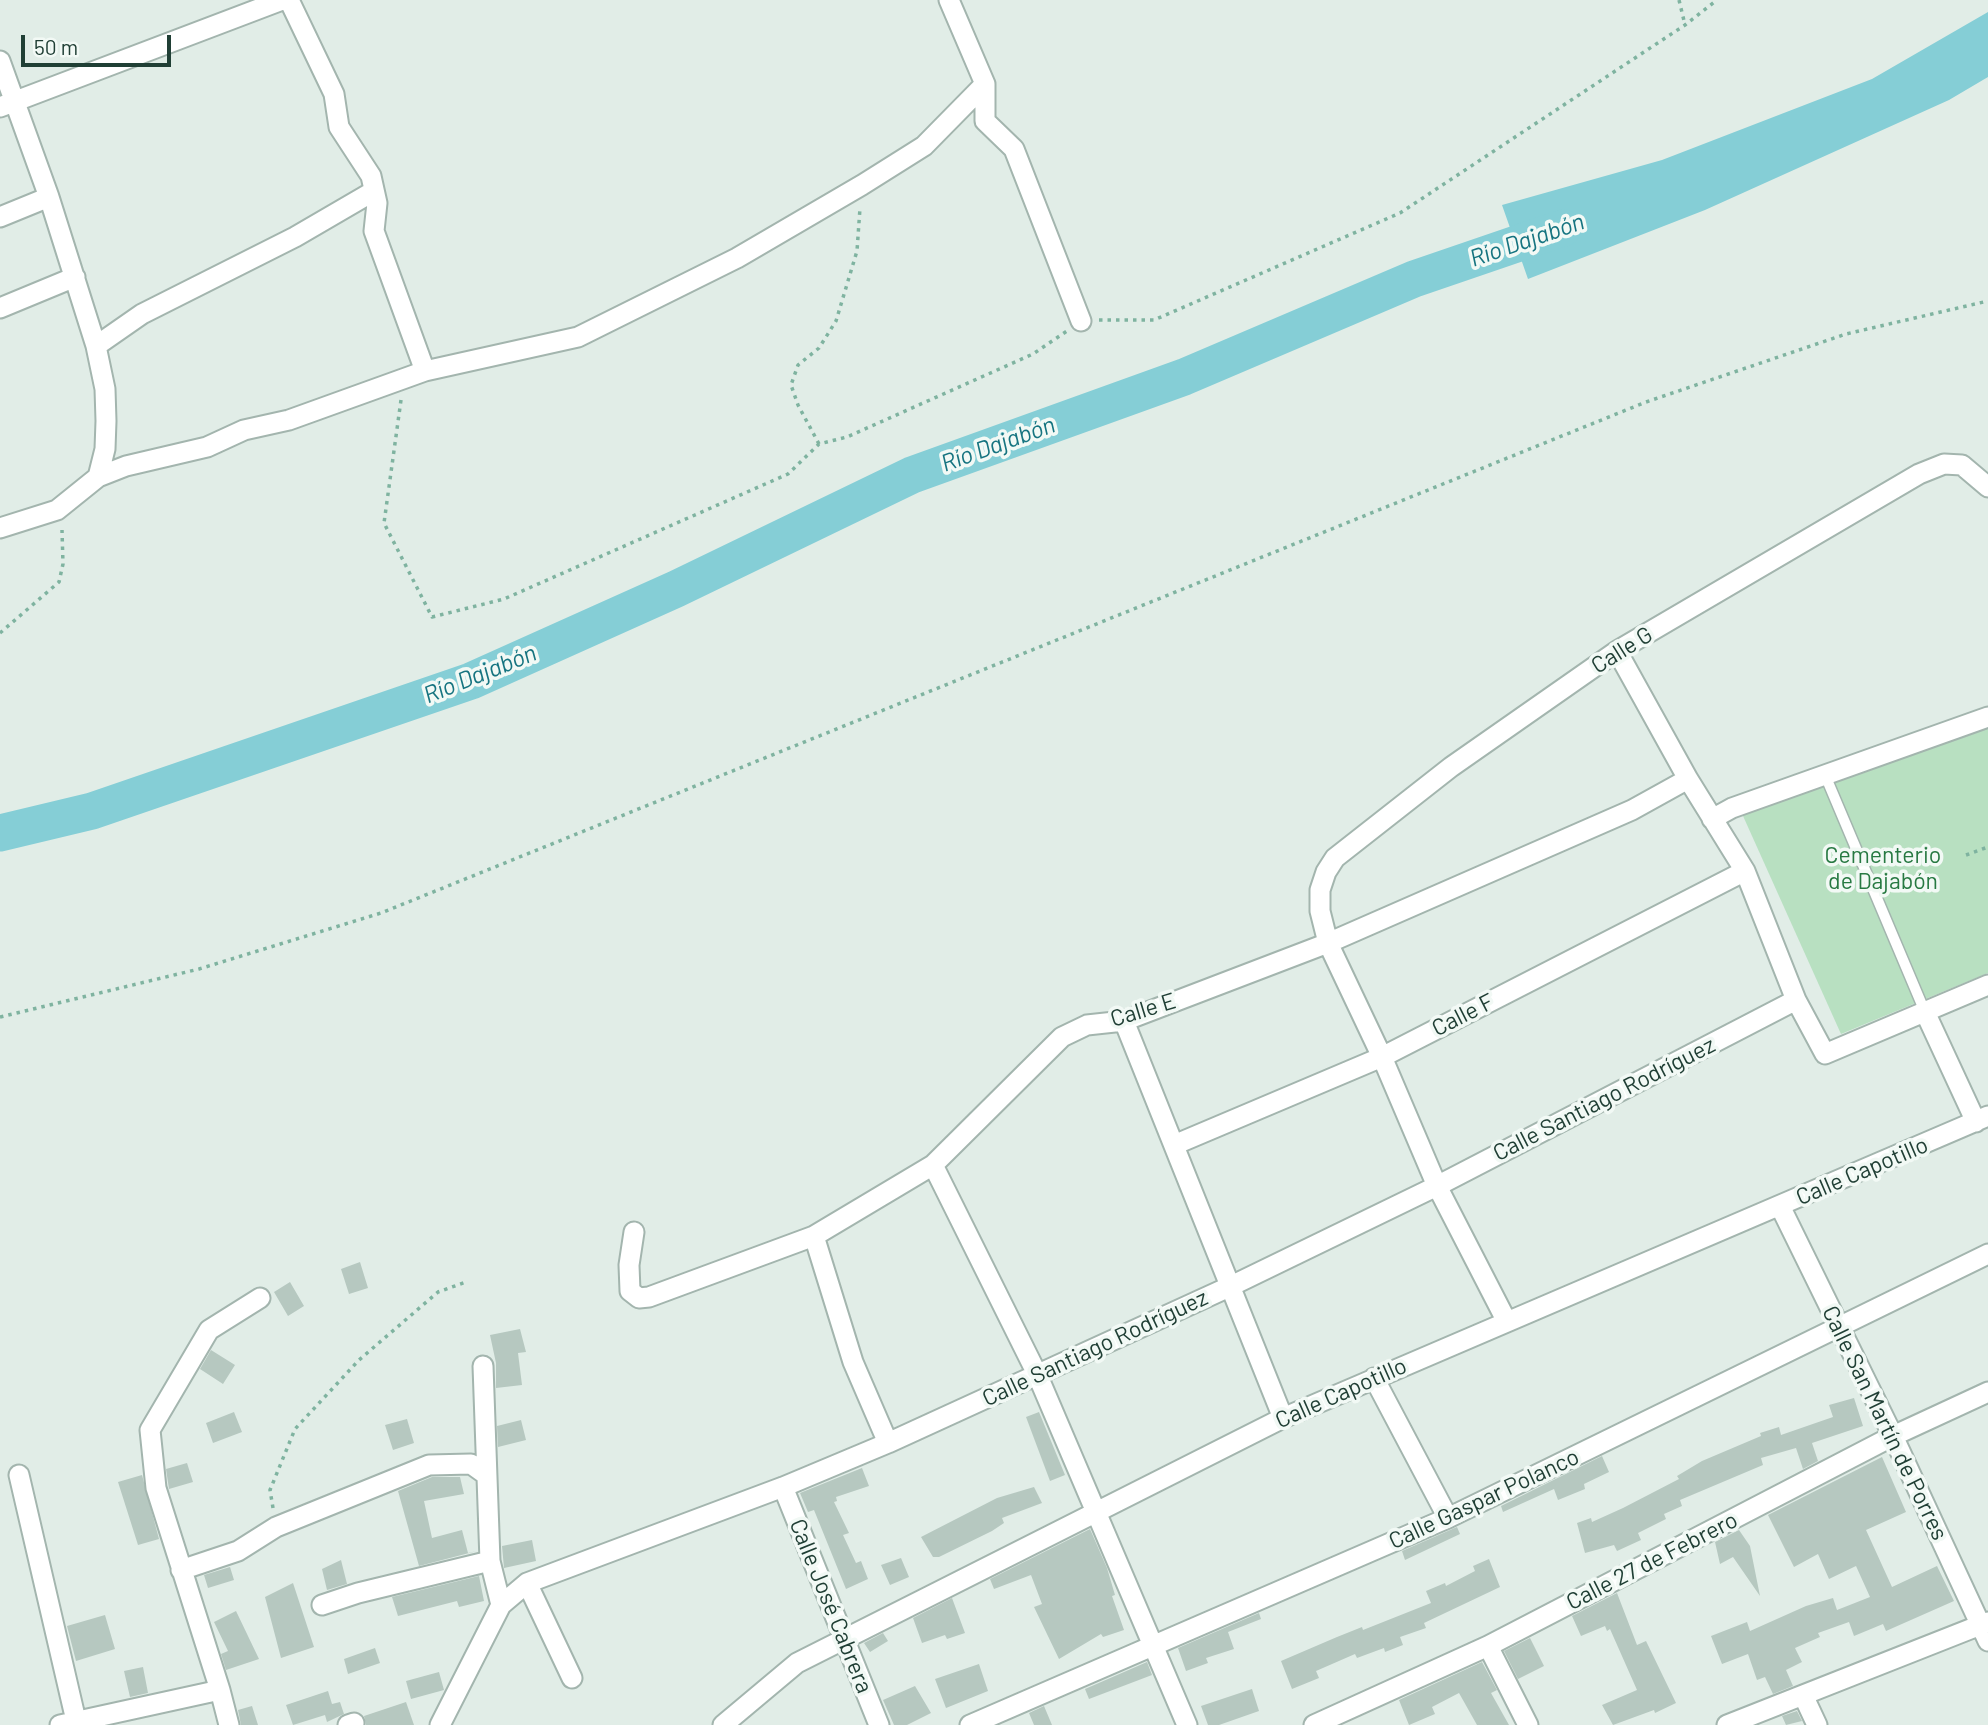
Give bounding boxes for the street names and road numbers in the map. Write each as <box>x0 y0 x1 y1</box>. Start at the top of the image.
street label: Calle G <box>1586 621 1658 679</box>
street label: Calle E <box>1107 987 1179 1033</box>
street label: Calle F <box>1427 988 1499 1042</box>
street label: Calle Santiago Rodríguez <box>1488 1031 1720 1167</box>
street label: Calle Capotillo <box>1792 1131 1932 1211</box>
street label: Calle Santiago Rodríguez <box>978 1284 1212 1412</box>
street label: Calle San Martín de Porres <box>1816 1301 1954 1545</box>
street label: Calle Capotillo <box>1271 1352 1411 1434</box>
street label: Calle Gaspar Polanco <box>1385 1443 1583 1555</box>
street label: Calle 27 de Febrero <box>1562 1506 1742 1616</box>
street label: Calle José Cabrera <box>783 1515 879 1697</box>

